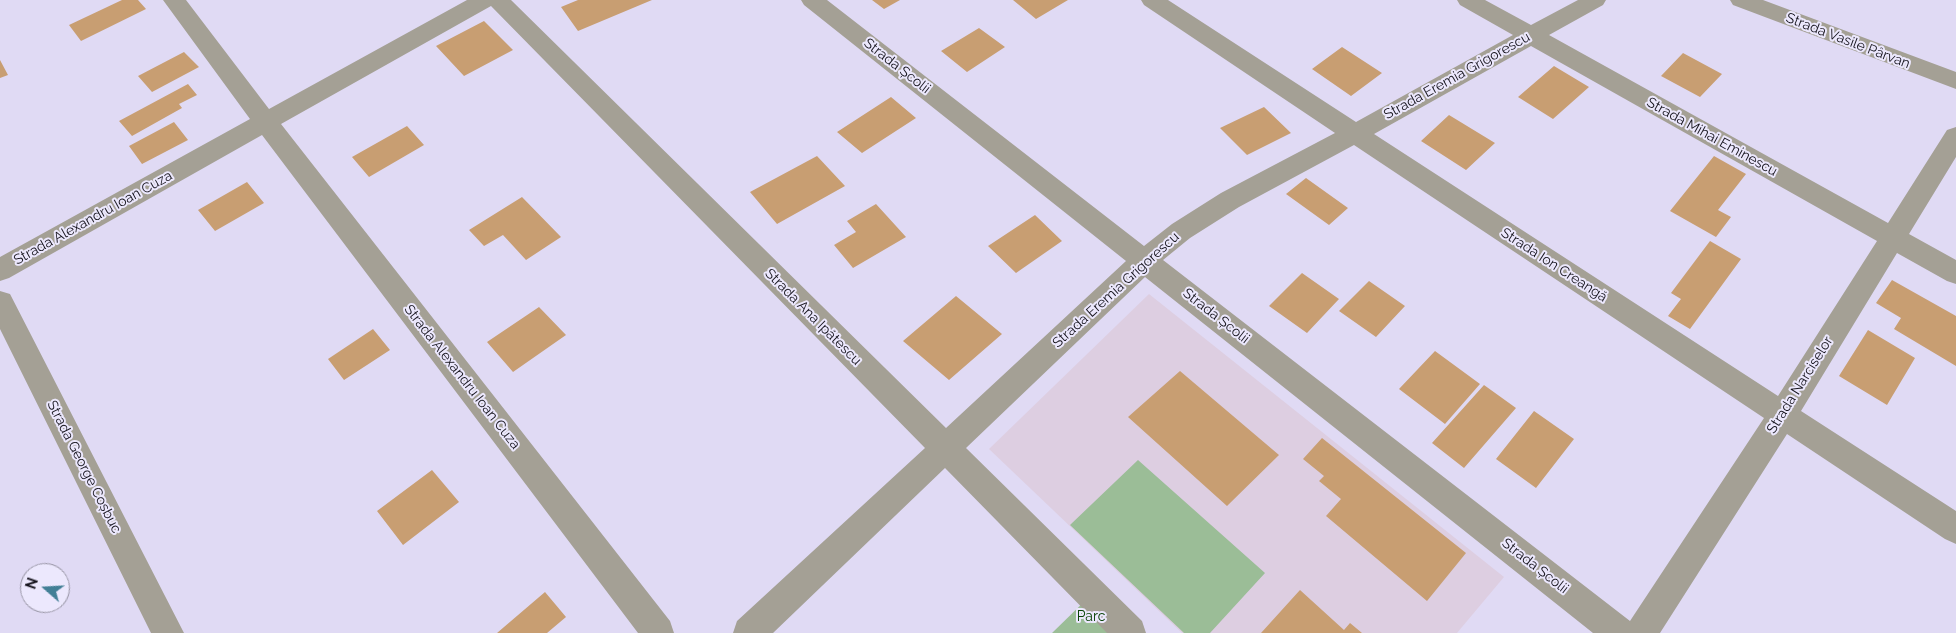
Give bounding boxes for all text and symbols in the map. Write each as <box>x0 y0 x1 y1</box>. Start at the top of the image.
street label: Strada Vasile Pârvan <box>1784 10 1912 72</box>
street label: Strada Eremia Grigorescu <box>1381 29 1533 123</box>
street label: Strada Școlii <box>860 35 934 97</box>
street label: Strada Mihai Eminescu <box>1644 94 1780 180</box>
street label: Strada Alexandru Ioan Cuza <box>11 167 175 269</box>
street label: Strada Ion Creangă <box>1498 224 1610 306</box>
street label: Strada Eremia Grigorescu <box>1049 229 1183 351</box>
street label: Strada Ana Ipătescu <box>761 265 865 369</box>
street label: Strada Școlii <box>1179 285 1253 347</box>
street label: Strada Alexandru Ioan Cuza <box>400 302 524 452</box>
street label: Strada Narciselor <box>1763 333 1837 437</box>
street label: Strada George Coșbuc <box>43 398 125 536</box>
street label: Strada Școlii <box>1498 535 1572 597</box>
north arrow <box>20 563 70 613</box>
text: N <box>22 576 41 591</box>
park label: Parc <box>1077 609 1105 625</box>

